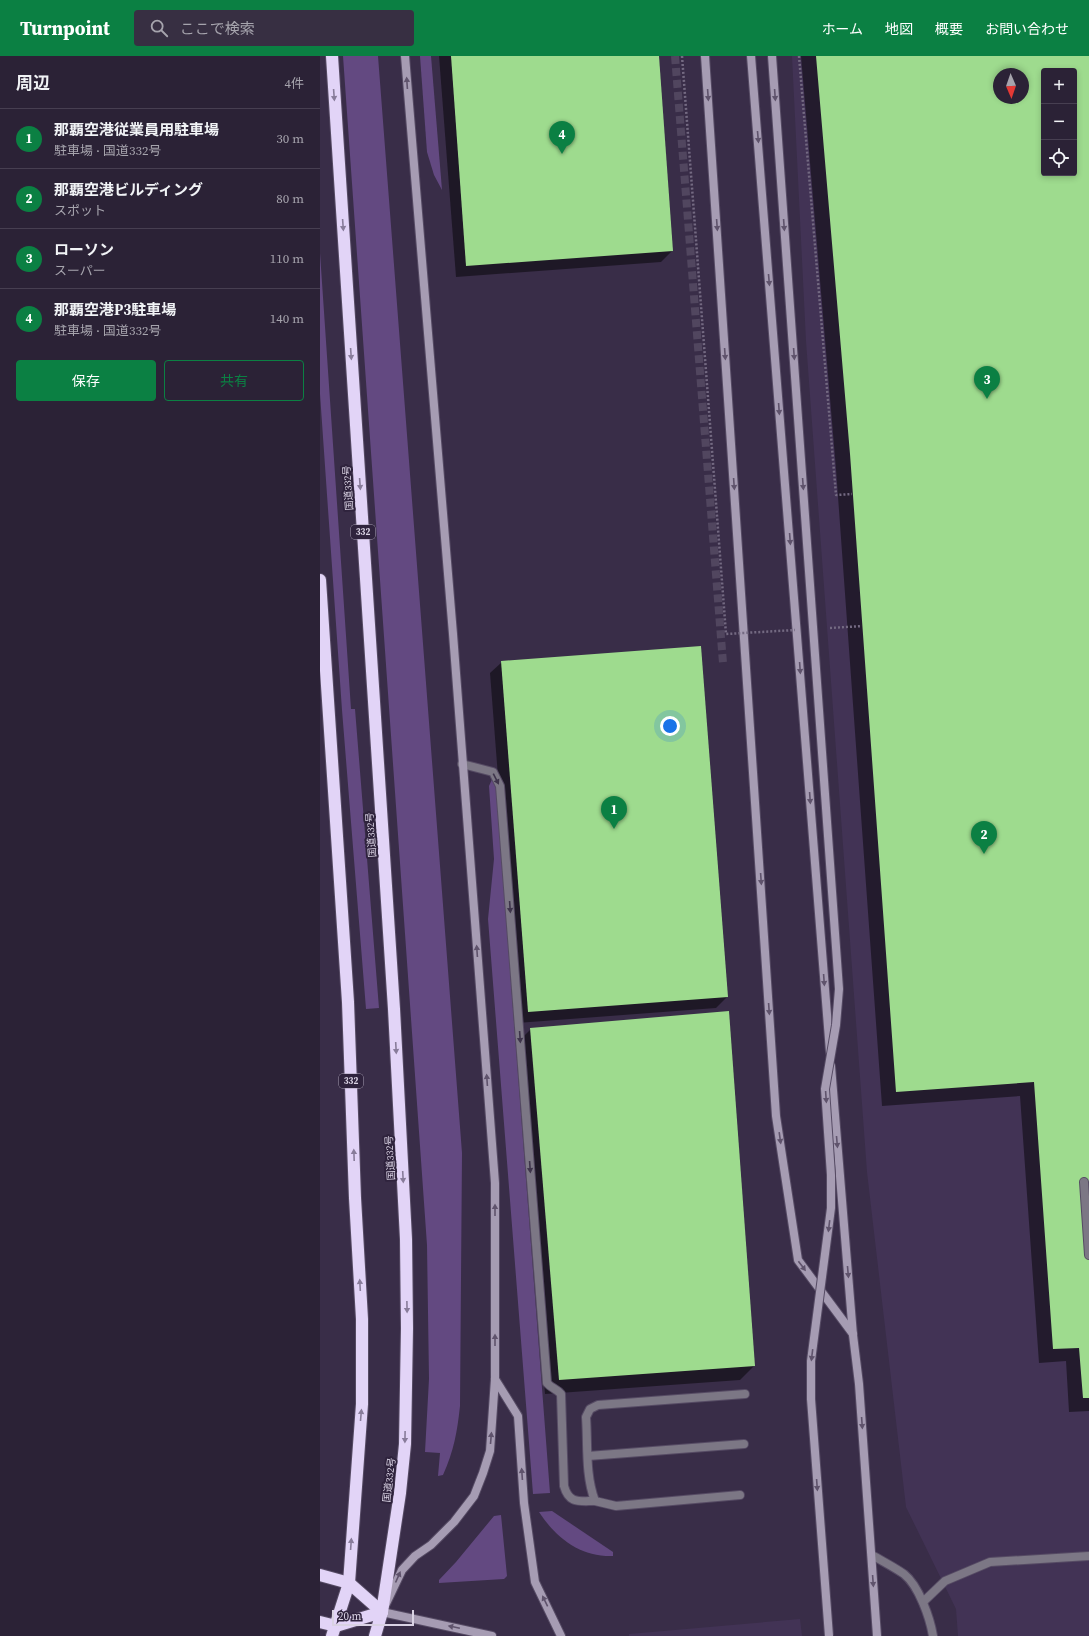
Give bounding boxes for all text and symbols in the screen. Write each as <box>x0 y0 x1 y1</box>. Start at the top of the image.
search box <box>134 10 414 46</box>
text: Turnpoint <box>20 15 110 41</box>
icon: search <box>148 17 170 39</box>
text: ここで検索 <box>180 18 255 39</box>
text: ホーム <box>821 19 863 39</box>
text: 地図 <box>885 19 913 39</box>
text: 概要 <box>935 19 963 39</box>
text: お問い合わせ <box>985 19 1069 39</box>
north arrow <box>993 68 1029 104</box>
map controls <box>1041 68 1077 176</box>
button: + <box>1041 68 1077 104</box>
text: 周辺 <box>16 71 50 95</box>
text: 4件 <box>284 75 304 92</box>
one-way arrow <box>403 77 410 89</box>
one-way arrow <box>331 89 338 101</box>
one-way arrow <box>705 89 711 102</box>
one-way arrow <box>772 89 779 101</box>
button: − <box>1041 104 1077 140</box>
text: 那覇空港従業員用駐車場 <box>54 119 219 140</box>
pin: 4 <box>549 121 575 154</box>
text: 1 <box>25 130 33 147</box>
text: 30 m <box>276 130 304 147</box>
one-way arrow <box>754 131 761 143</box>
button: locate <box>1041 140 1077 176</box>
text: 駐車場 · 国道332号 <box>54 142 161 159</box>
text: 那覇空港ビルディング <box>54 179 203 200</box>
text: 2 <box>25 190 33 207</box>
text: 80 m <box>276 190 304 207</box>
text: スポット <box>54 202 106 219</box>
one-way arrow <box>339 219 346 231</box>
one-way arrow <box>713 219 720 231</box>
one-way arrow <box>781 219 788 231</box>
text: ローソン <box>54 239 114 260</box>
text: 3 <box>25 250 33 267</box>
text: 110 m <box>270 250 304 267</box>
text: スーパー <box>54 262 106 279</box>
one-way arrow <box>766 274 773 286</box>
text: 那覇空港P3駐車場 <box>54 299 176 320</box>
text: 4 <box>25 310 33 327</box>
text: 140 m <box>270 310 304 327</box>
text: 駐車場 · 国道332号 <box>54 322 161 339</box>
one-way arrow <box>348 348 355 360</box>
one-way arrow <box>722 348 729 360</box>
one-way arrow <box>790 348 797 360</box>
button: 保存 <box>16 360 156 401</box>
button: 共有 <box>164 360 304 401</box>
pin: 3 <box>974 366 1000 399</box>
one-way arrow <box>776 403 783 415</box>
street label: 国道332号 <box>340 465 356 511</box>
one-way arrow <box>356 478 363 490</box>
one-way arrow <box>731 478 738 490</box>
one-way arrow <box>800 478 807 490</box>
road number: 332 <box>351 525 375 539</box>
one-way arrow <box>786 533 793 545</box>
one-way arrow <box>796 662 803 674</box>
your location <box>660 716 680 736</box>
one-way arrow <box>493 773 499 784</box>
one-way arrow <box>806 792 813 804</box>
pin: 1 <box>601 796 627 829</box>
street label: 国道332号 <box>363 812 379 858</box>
pin: 2 <box>971 821 997 854</box>
one-way arrow <box>757 873 764 885</box>
one-way arrow <box>507 901 514 913</box>
one-way arrow <box>473 945 480 957</box>
one-way arrow <box>821 974 827 986</box>
one-way arrow <box>766 1003 773 1015</box>
one-way arrow <box>517 1031 524 1043</box>
one-way arrow <box>393 1042 400 1054</box>
road number: 332 <box>339 1074 363 1088</box>
one-way arrow <box>483 1074 490 1086</box>
one-way arrow <box>822 1091 829 1103</box>
one-way arrow <box>777 1132 783 1145</box>
street label: 国道332号 <box>382 1135 398 1181</box>
one-way arrow <box>834 1136 840 1148</box>
one-way arrow <box>351 1148 357 1161</box>
one-way arrow <box>527 1161 534 1173</box>
one-way arrow <box>399 1171 406 1183</box>
one-way arrow <box>492 1203 498 1216</box>
one-way arrow <box>826 1220 832 1233</box>
one-way arrow <box>798 1260 806 1271</box>
one-way arrow <box>845 1266 851 1278</box>
one-way arrow <box>356 1279 363 1291</box>
one-way arrow <box>404 1301 410 1314</box>
one-way arrow <box>492 1333 498 1346</box>
one-way arrow <box>808 1349 815 1361</box>
one-way arrow <box>358 1409 365 1421</box>
one-way arrow <box>858 1417 865 1429</box>
one-way arrow <box>402 1431 409 1443</box>
one-way arrow <box>487 1432 494 1444</box>
street label: 国道332号 <box>380 1457 398 1503</box>
one-way arrow <box>519 1468 526 1480</box>
one-way arrow <box>814 1479 821 1491</box>
one-way arrow <box>348 1538 355 1550</box>
one-way arrow <box>396 1570 402 1582</box>
one-way arrow <box>870 1575 877 1587</box>
one-way arrow <box>541 1595 548 1607</box>
scale bar <box>332 1608 414 1627</box>
text: 20 m <box>338 1609 361 1624</box>
one-way arrow <box>448 1624 460 1630</box>

